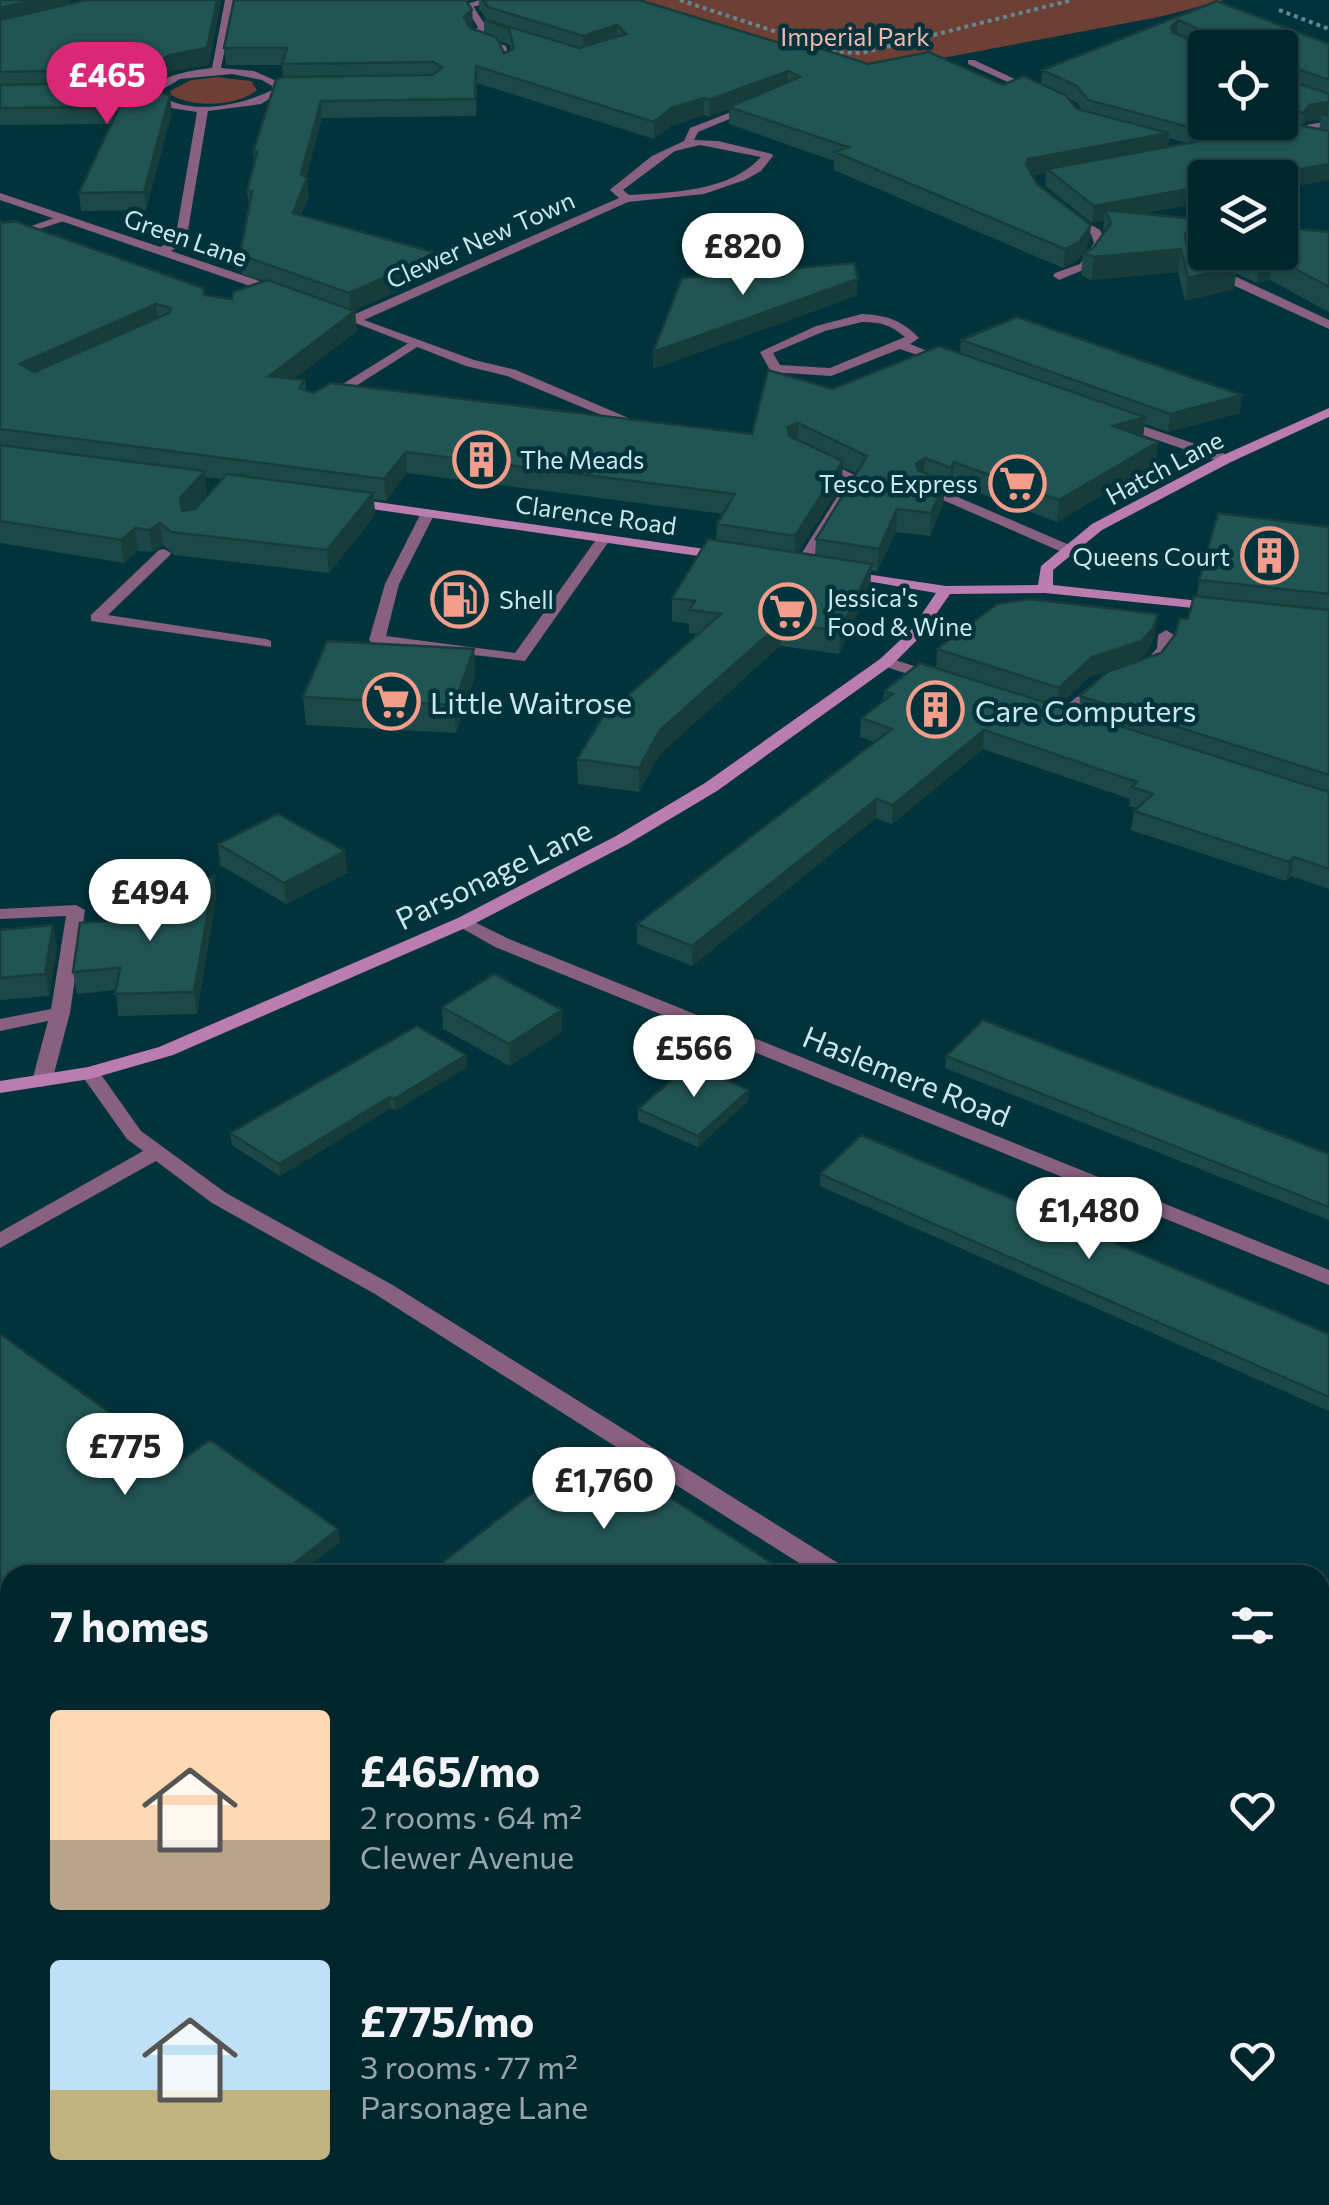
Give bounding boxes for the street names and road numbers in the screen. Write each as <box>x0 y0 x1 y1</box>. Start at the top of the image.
street label: Clewer New Town <box>381 184 579 294</box>
street label: Green Lane <box>120 202 252 272</box>
street label: Hatch Lane <box>1100 424 1228 510</box>
street label: Clarence Road <box>514 488 678 540</box>
street label: Parsonage Lane <box>389 809 597 937</box>
street label: Haslemere Road <box>798 1017 1016 1133</box>

